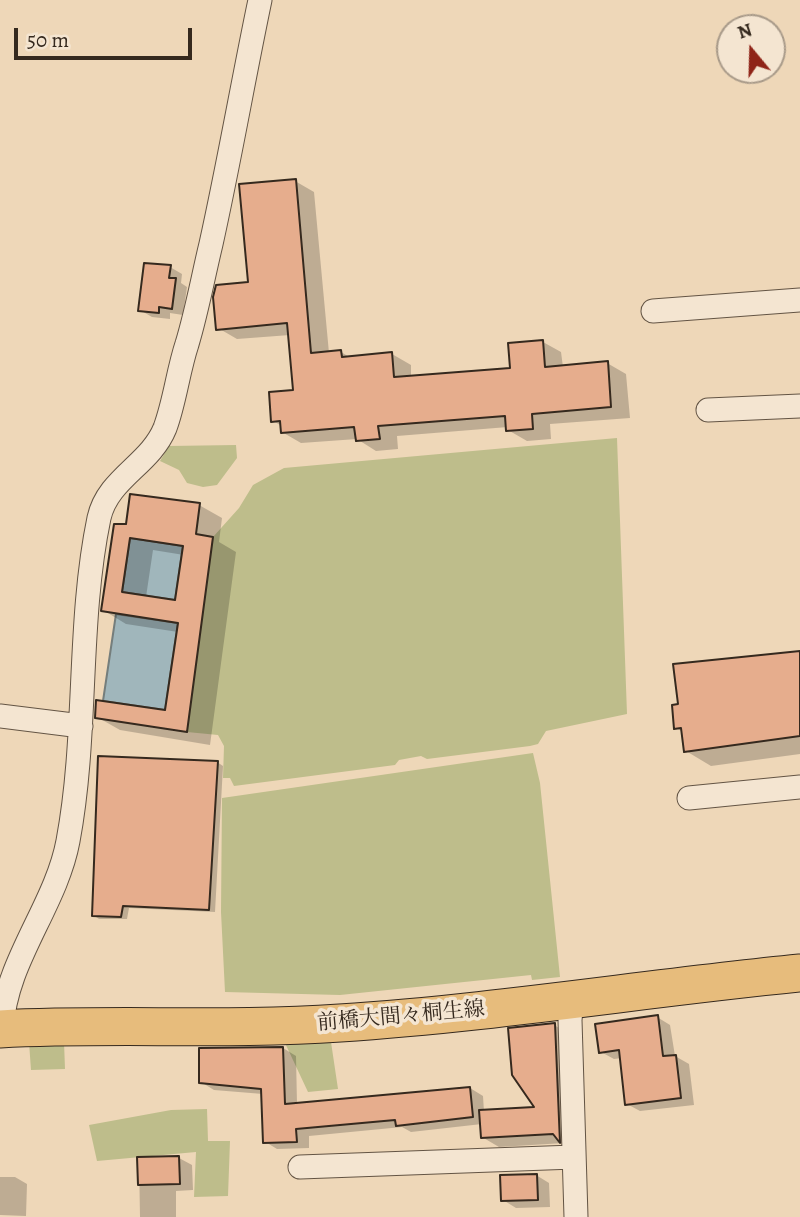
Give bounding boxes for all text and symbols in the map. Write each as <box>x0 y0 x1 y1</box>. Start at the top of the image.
scale bar <box>18 14 196 58</box>
north arrow <box>716 14 786 84</box>
text: N <box>734 16 756 46</box>
text: 50 m <box>27 26 69 54</box>
street label: 前橋大間々桐生線 <box>316 997 486 1037</box>

